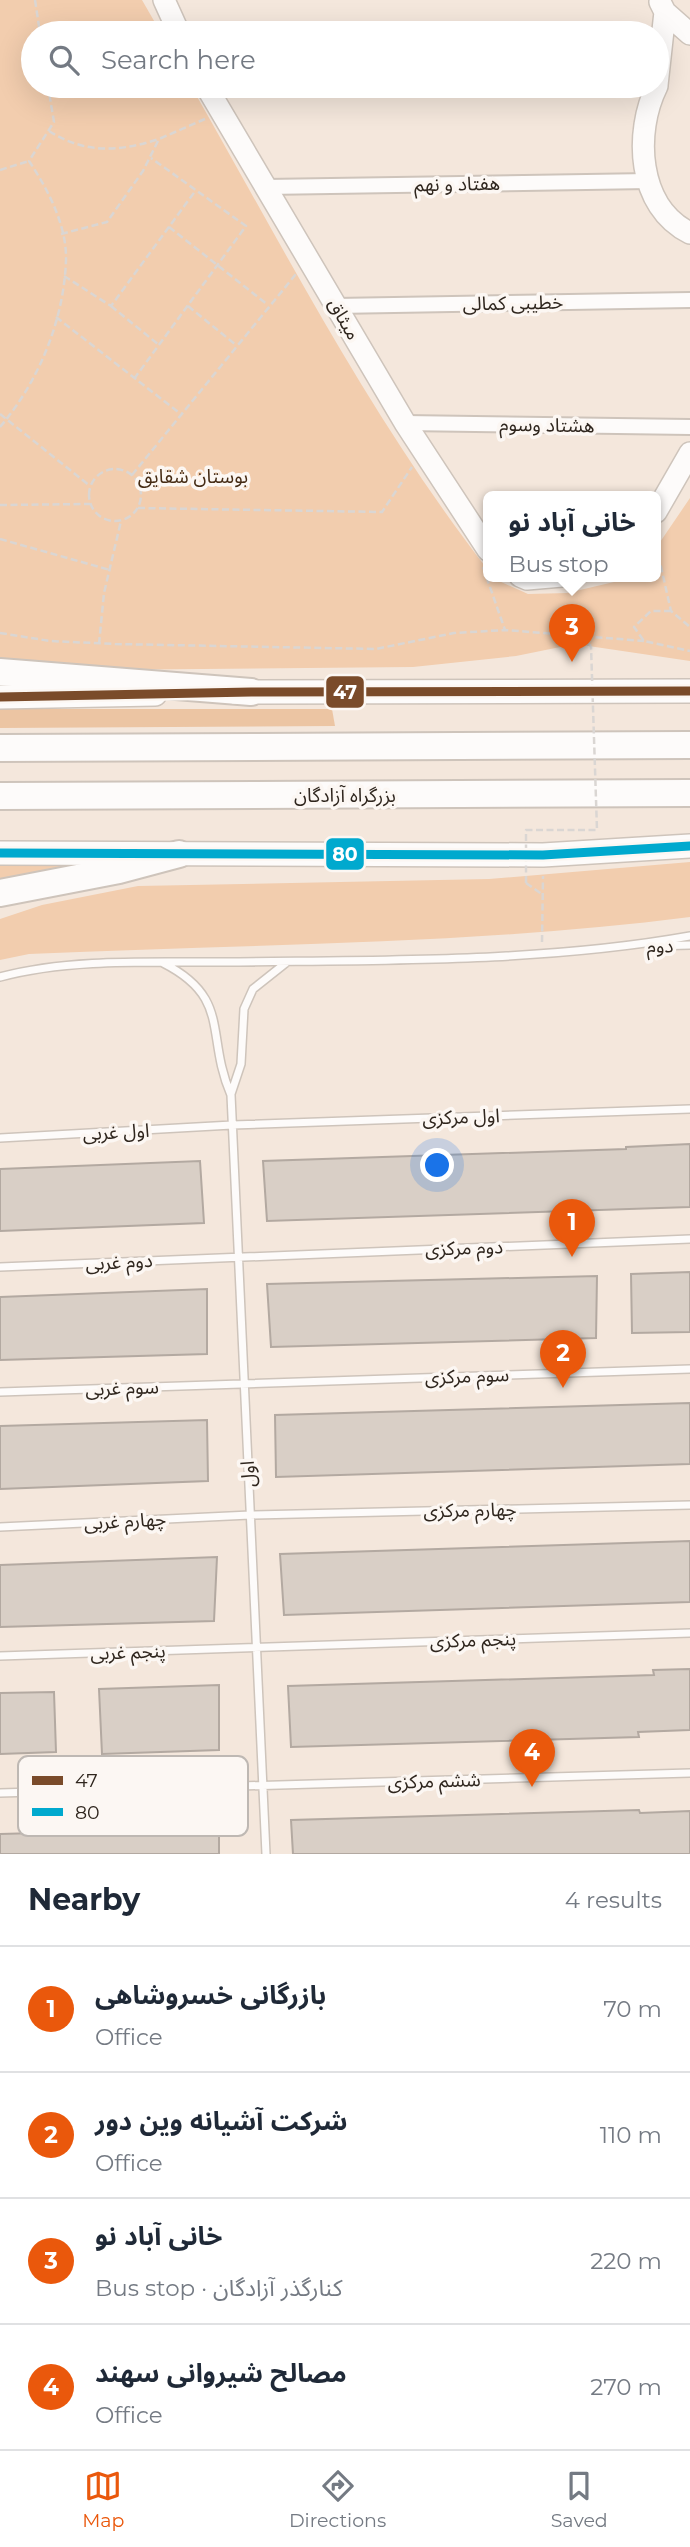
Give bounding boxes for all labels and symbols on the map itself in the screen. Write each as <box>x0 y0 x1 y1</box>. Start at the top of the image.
street label: هفتاد و نهم <box>414 172 500 199</box>
street label: خطیبی کمالی <box>463 291 563 315</box>
street label: میثاق <box>323 294 365 344</box>
street label: هشتاد وسوم <box>499 413 595 440</box>
park label: بوستان شقایق <box>138 465 248 488</box>
pin: 3 <box>549 604 595 662</box>
line badge: 47 <box>325 675 365 709</box>
text: 47 <box>333 681 357 704</box>
street label: بزرگراه آزادگان <box>294 784 396 807</box>
line badge: 80 <box>325 837 365 871</box>
text: 80 <box>332 843 358 866</box>
street label: دوم <box>646 934 674 961</box>
street label: اول مرکزی <box>422 1104 500 1130</box>
street label: اول غربی <box>82 1119 150 1145</box>
your location <box>420 1148 454 1182</box>
pin: 1 <box>549 1199 595 1257</box>
street label: دوم مرکزی <box>424 1235 504 1264</box>
street label: دوم غربی <box>85 1249 153 1278</box>
pin: 2 <box>540 1330 586 1388</box>
street label: سوم مرکزی <box>424 1363 510 1392</box>
street label: سوم غربی <box>85 1375 159 1404</box>
street label: اول <box>236 1460 260 1488</box>
street label: چهارم مرکزی <box>423 1498 517 1525</box>
street label: چهارم غربی <box>83 1507 167 1538</box>
street label: پنجم مرکزی <box>429 1627 517 1656</box>
street label: پنجم غربی <box>90 1639 166 1668</box>
pin: 4 <box>509 1729 555 1787</box>
legend <box>18 1756 248 1836</box>
street label: ششم مرکزی <box>387 1768 481 1797</box>
text: 47 <box>75 1769 98 1792</box>
text: 80 <box>75 1801 100 1824</box>

